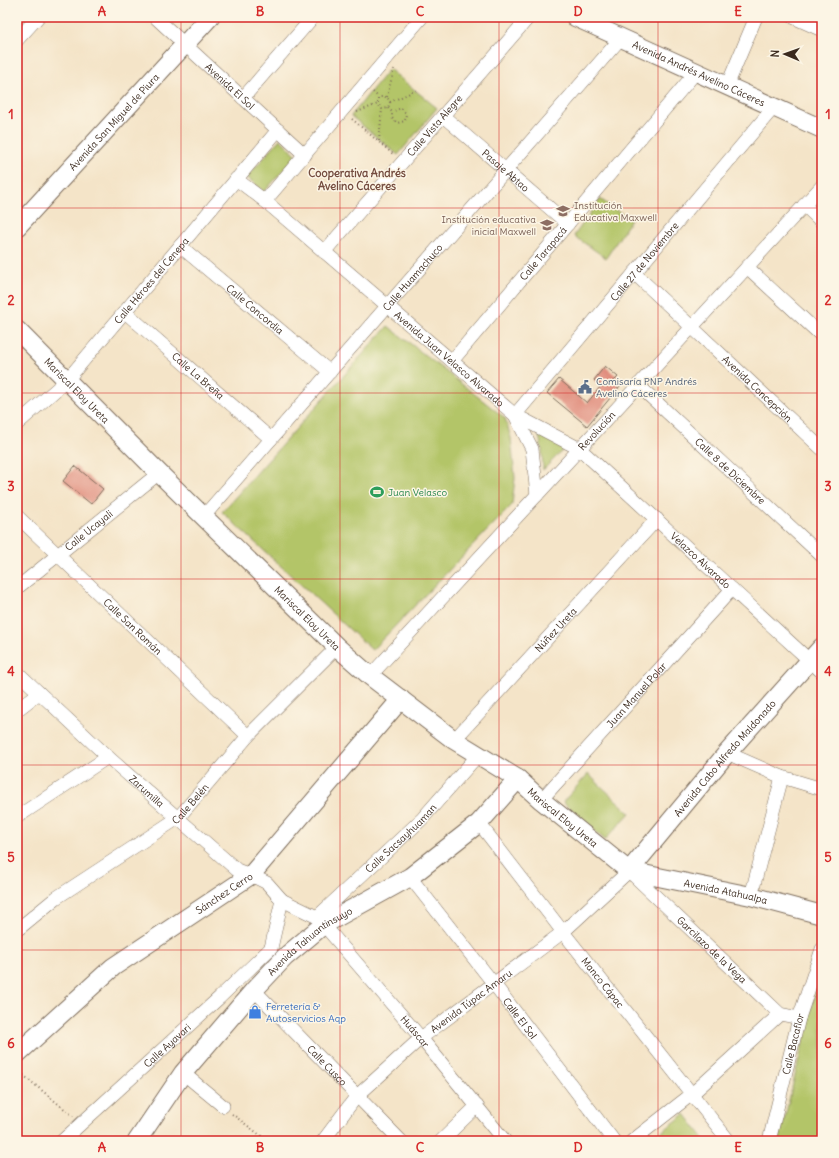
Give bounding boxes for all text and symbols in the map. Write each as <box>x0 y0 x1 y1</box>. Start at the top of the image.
text: A <box>98 3 107 20</box>
text: B <box>256 3 265 20</box>
text: C <box>416 3 425 20</box>
text: D <box>573 3 583 20</box>
text: E <box>734 3 742 20</box>
north arrow <box>765 34 805 74</box>
street label: Avenida Andrés Avelino Cáceres <box>630 38 767 109</box>
text: N <box>768 50 782 58</box>
street label: Avenida El Sol <box>202 60 257 112</box>
street label: Avenida San Miguel de Piura <box>66 71 162 173</box>
street label: Calle Vista Alegre <box>404 92 465 159</box>
text: 1 <box>8 106 14 123</box>
text: 1 <box>825 106 831 123</box>
street label: Pasaje Abtao <box>479 147 532 195</box>
district label: Cooperativa Andrés Avelino Cáceres <box>308 166 406 193</box>
place label: Institución Educativa Maxwell <box>574 199 657 224</box>
school or university icon: Institución Educativa Maxwell <box>555 203 571 219</box>
place label: Institución educativa inicial Maxwell <box>442 213 536 238</box>
school or university icon: Institución educativa inicial Maxwell <box>539 217 555 233</box>
street label: Calle 27 de Noviembre <box>608 220 682 304</box>
street label: Calle Tarapacá <box>517 224 570 283</box>
street label: Calle Héroes del Cenepa <box>111 235 192 327</box>
street label: Calle Huamachuco <box>380 241 446 314</box>
street label: Calle Concordia <box>223 282 286 337</box>
text: 2 <box>7 292 15 309</box>
text: 2 <box>824 292 832 309</box>
street label: Avenida Juan Velasco Alvarado <box>391 308 507 410</box>
street label: Calle La Breña <box>169 350 227 403</box>
street label: Avenida Concepción <box>719 353 795 425</box>
street label: Mariscal Eloy Ureta <box>41 355 112 426</box>
place label: Comisaría PNP Andrés Avelino Cáceres <box>596 375 697 400</box>
public building icon: Comisaría PNP Andrés Avelino Cáceres <box>577 379 593 395</box>
street label: Revolución <box>575 408 618 453</box>
street label: Calle 8 de Diciembre <box>692 435 768 507</box>
text: 3 <box>7 478 15 495</box>
text: 3 <box>824 478 832 495</box>
sports icon: Juan Velasco <box>369 484 385 500</box>
place label: Juan Velasco <box>388 486 448 499</box>
street label: Calle Ucayali <box>62 507 115 554</box>
street label: Velazco Alvarado <box>668 530 733 592</box>
street label: Mariscal Eloy Ureta <box>271 583 343 654</box>
street label: Calle San Román <box>100 596 165 658</box>
street label: Núñez Ureta <box>532 605 580 655</box>
street label: Juan Manuel Polar <box>604 660 670 730</box>
text: 4 <box>7 663 15 680</box>
text: 4 <box>824 663 832 680</box>
street label: Avenida Cabo Alfredo Maldonado <box>671 697 779 819</box>
street label: Zarumilla <box>126 772 167 810</box>
street label: Calle Belén <box>169 781 212 827</box>
street label: Mariscal Eloy Ureta <box>525 785 601 850</box>
street label: Calle Sacsayhuaman <box>363 801 440 876</box>
text: 5 <box>7 849 15 866</box>
text: 5 <box>824 849 832 866</box>
street label: Sánchez Cerro <box>193 869 256 917</box>
street label: Avenida Atahualpa <box>683 876 769 907</box>
street label: Avenida Tahuantinsuyo <box>265 904 355 979</box>
street label: Garcilazo de la Vega <box>674 914 749 986</box>
street label: Manco Cápac <box>579 955 627 1011</box>
street label: Avenida Túpac Amaru <box>428 966 515 1036</box>
street label: Calle El Sol <box>500 995 540 1042</box>
place label: Ferretería & Autoservicios Aqp <box>266 1000 346 1025</box>
shop icon: Ferretería & Autoservicios Aqp <box>247 1004 263 1020</box>
street label: Calle Bacaflor <box>779 1012 807 1076</box>
street label: Huáscar <box>397 1013 432 1050</box>
street label: Calle Ayavari <box>141 1021 194 1070</box>
text: 6 <box>7 1035 15 1052</box>
text: 6 <box>824 1035 832 1052</box>
street label: Calle Cusco <box>304 1042 350 1089</box>
text: A <box>98 1139 107 1156</box>
text: B <box>256 1139 265 1156</box>
text: C <box>416 1139 425 1156</box>
text: D <box>573 1139 583 1156</box>
text: E <box>734 1139 742 1156</box>

